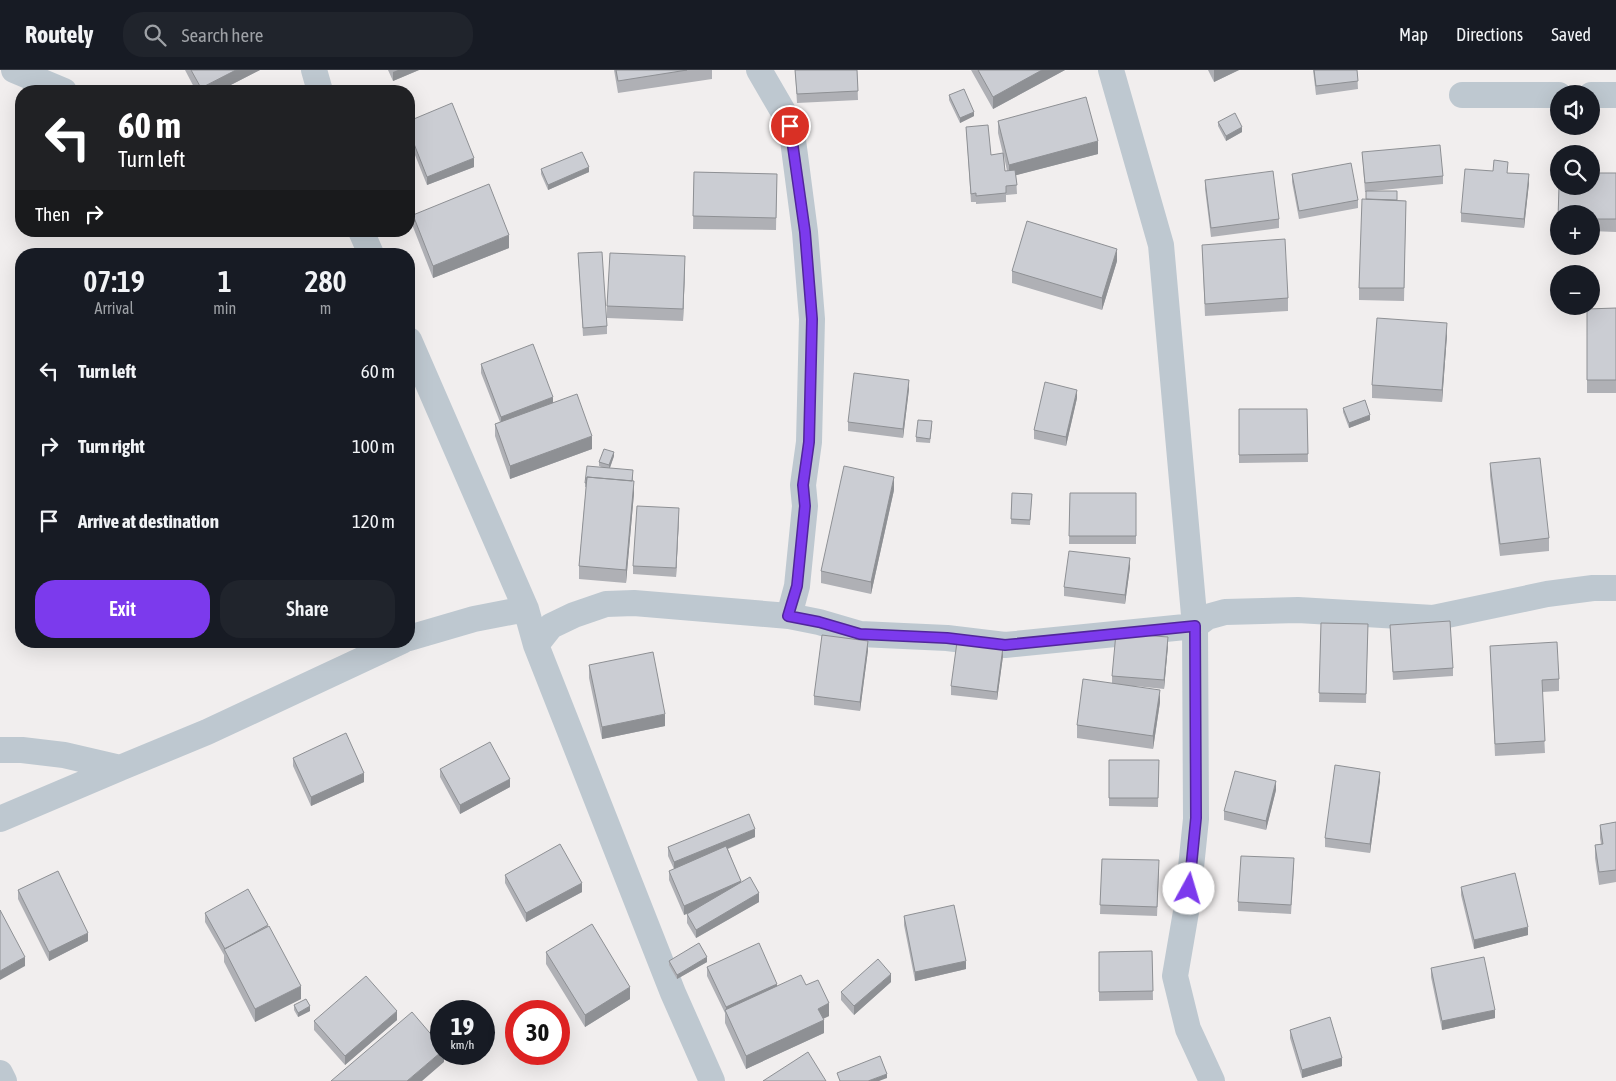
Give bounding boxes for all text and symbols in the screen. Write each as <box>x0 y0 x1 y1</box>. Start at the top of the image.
search box <box>123 12 473 57</box>
text: Routely <box>25 21 93 48</box>
icon: search <box>141 21 169 49</box>
text: Search here <box>181 24 263 46</box>
text: Map <box>1399 24 1428 45</box>
text: Directions <box>1456 24 1523 45</box>
text: Saved <box>1551 24 1591 45</box>
map controls <box>1550 85 1600 315</box>
button: sound <box>1550 85 1600 135</box>
icon: left <box>35 105 100 170</box>
text: 60 m <box>118 105 181 145</box>
pin <box>769 105 811 147</box>
icon: arrive <box>776 112 804 140</box>
button: search <box>1550 145 1600 195</box>
text: Turn left <box>118 146 185 172</box>
icon: right <box>80 200 108 228</box>
text: Then <box>35 203 70 225</box>
button: + <box>1550 205 1600 255</box>
text: 07:19 <box>83 264 145 298</box>
text: 1 <box>218 264 232 298</box>
text: 280 <box>304 264 347 298</box>
button: − <box>1550 265 1600 315</box>
text: Arrival <box>95 299 134 317</box>
text: min <box>213 299 236 317</box>
text: m <box>320 299 331 317</box>
icon: left <box>35 357 63 385</box>
text: Turn left <box>78 360 136 382</box>
text: 60 m <box>361 360 395 382</box>
icon: right <box>35 432 63 460</box>
text: Turn right <box>78 435 145 457</box>
text: 100 m <box>352 435 395 457</box>
icon: arrive <box>35 507 63 535</box>
text: Arrive at destination <box>78 510 219 532</box>
text: 120 m <box>352 510 395 532</box>
button: Exit <box>35 580 210 638</box>
button: Share <box>220 580 395 638</box>
position arrow <box>1162 862 1214 914</box>
speed limit sign: 30 <box>505 1000 570 1065</box>
text: 19 <box>451 1012 474 1040</box>
text: km/h <box>451 1038 474 1052</box>

